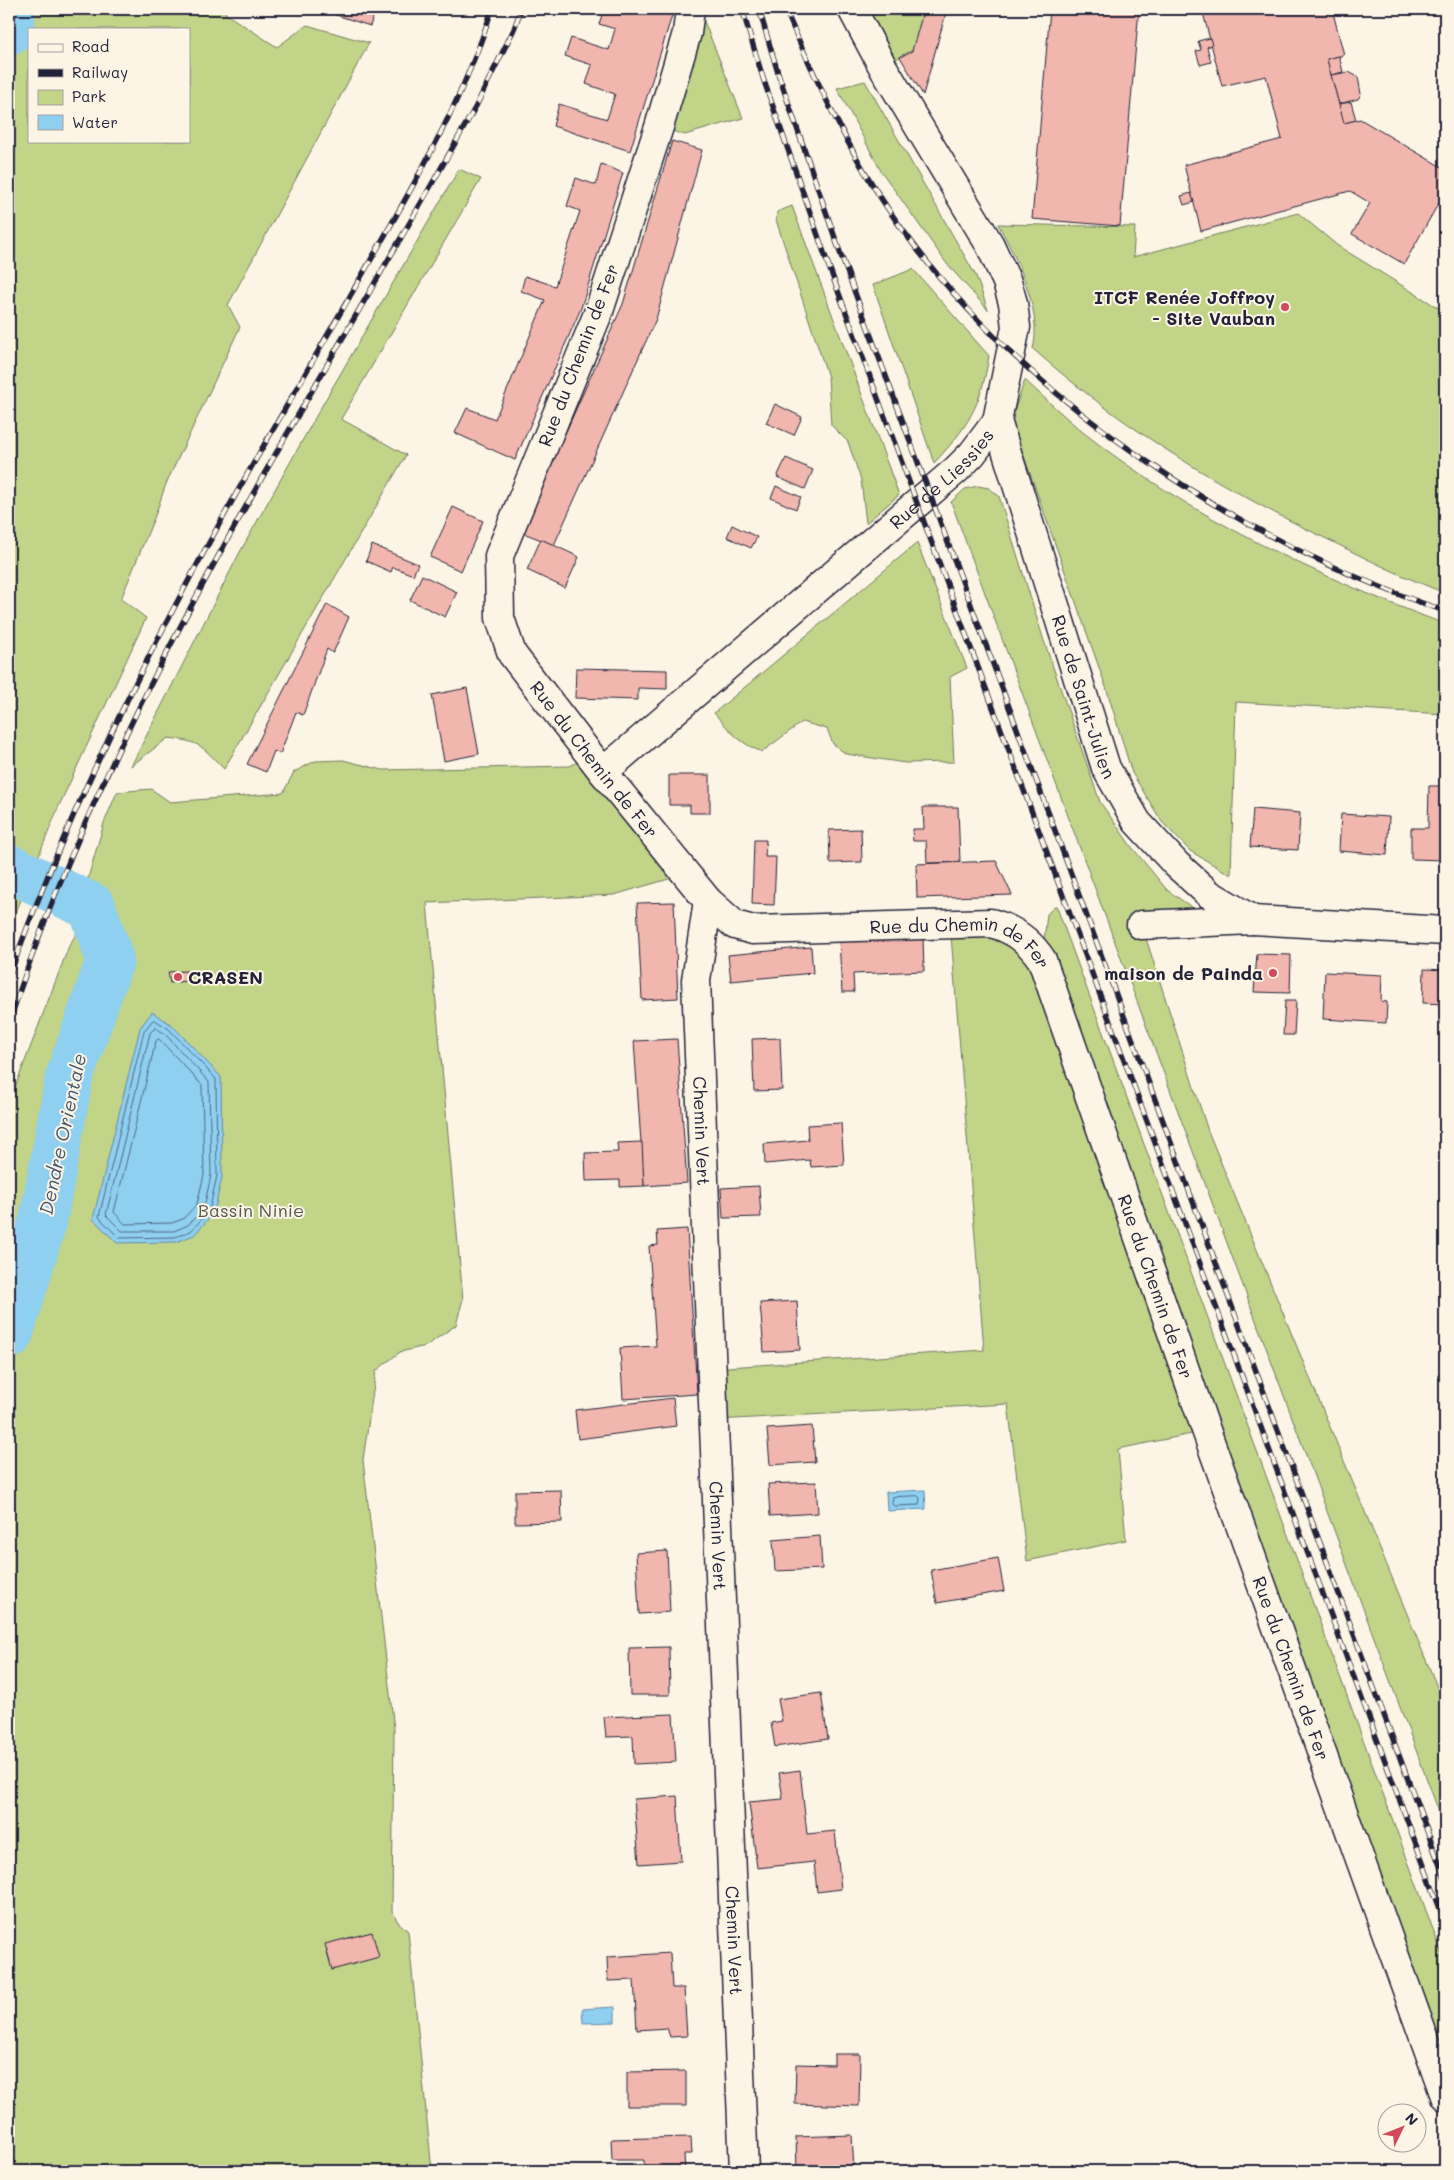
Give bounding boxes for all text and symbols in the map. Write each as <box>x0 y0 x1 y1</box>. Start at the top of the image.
legend <box>28 28 190 142</box>
text: Road <box>72 36 109 56</box>
text: Railway <box>72 62 128 82</box>
text: Park <box>72 86 106 106</box>
text: Water <box>72 112 118 132</box>
street label: Rue du Chemin de Fer <box>532 260 624 450</box>
place label: ITCF Renée Joffroy - Site Vauban <box>1094 285 1275 330</box>
marker: ITCF Renée Joffroy - Site Vauban <box>1279 301 1291 313</box>
street label: Rue de Liessies <box>884 424 999 534</box>
street label: Rue de Saint-Julien <box>1047 612 1121 783</box>
street label: Rue du Chemin de Fer <box>525 676 664 843</box>
street label: Rue du Chemin de Fer <box>869 911 1056 971</box>
place label: maison de Painda <box>1104 961 1263 985</box>
place label: CRASEN <box>188 965 263 989</box>
marker: maison de Painda <box>1267 967 1279 979</box>
marker: CRASEN <box>172 971 184 983</box>
water label: Dendre Orientale <box>33 1051 91 1217</box>
street label: Chemin Vert <box>688 1076 716 1186</box>
street label: Rue du Chemin de Fer <box>1113 1191 1199 1382</box>
park label: Bassin Ninie <box>198 1198 304 1222</box>
street label: Chemin Vert <box>704 1480 733 1591</box>
street label: Rue du Chemin de Fer <box>1247 1573 1335 1763</box>
street label: Chemin Vert <box>721 1885 749 1996</box>
north arrow <box>1376 2102 1426 2152</box>
text: N <box>1401 2108 1422 2129</box>

